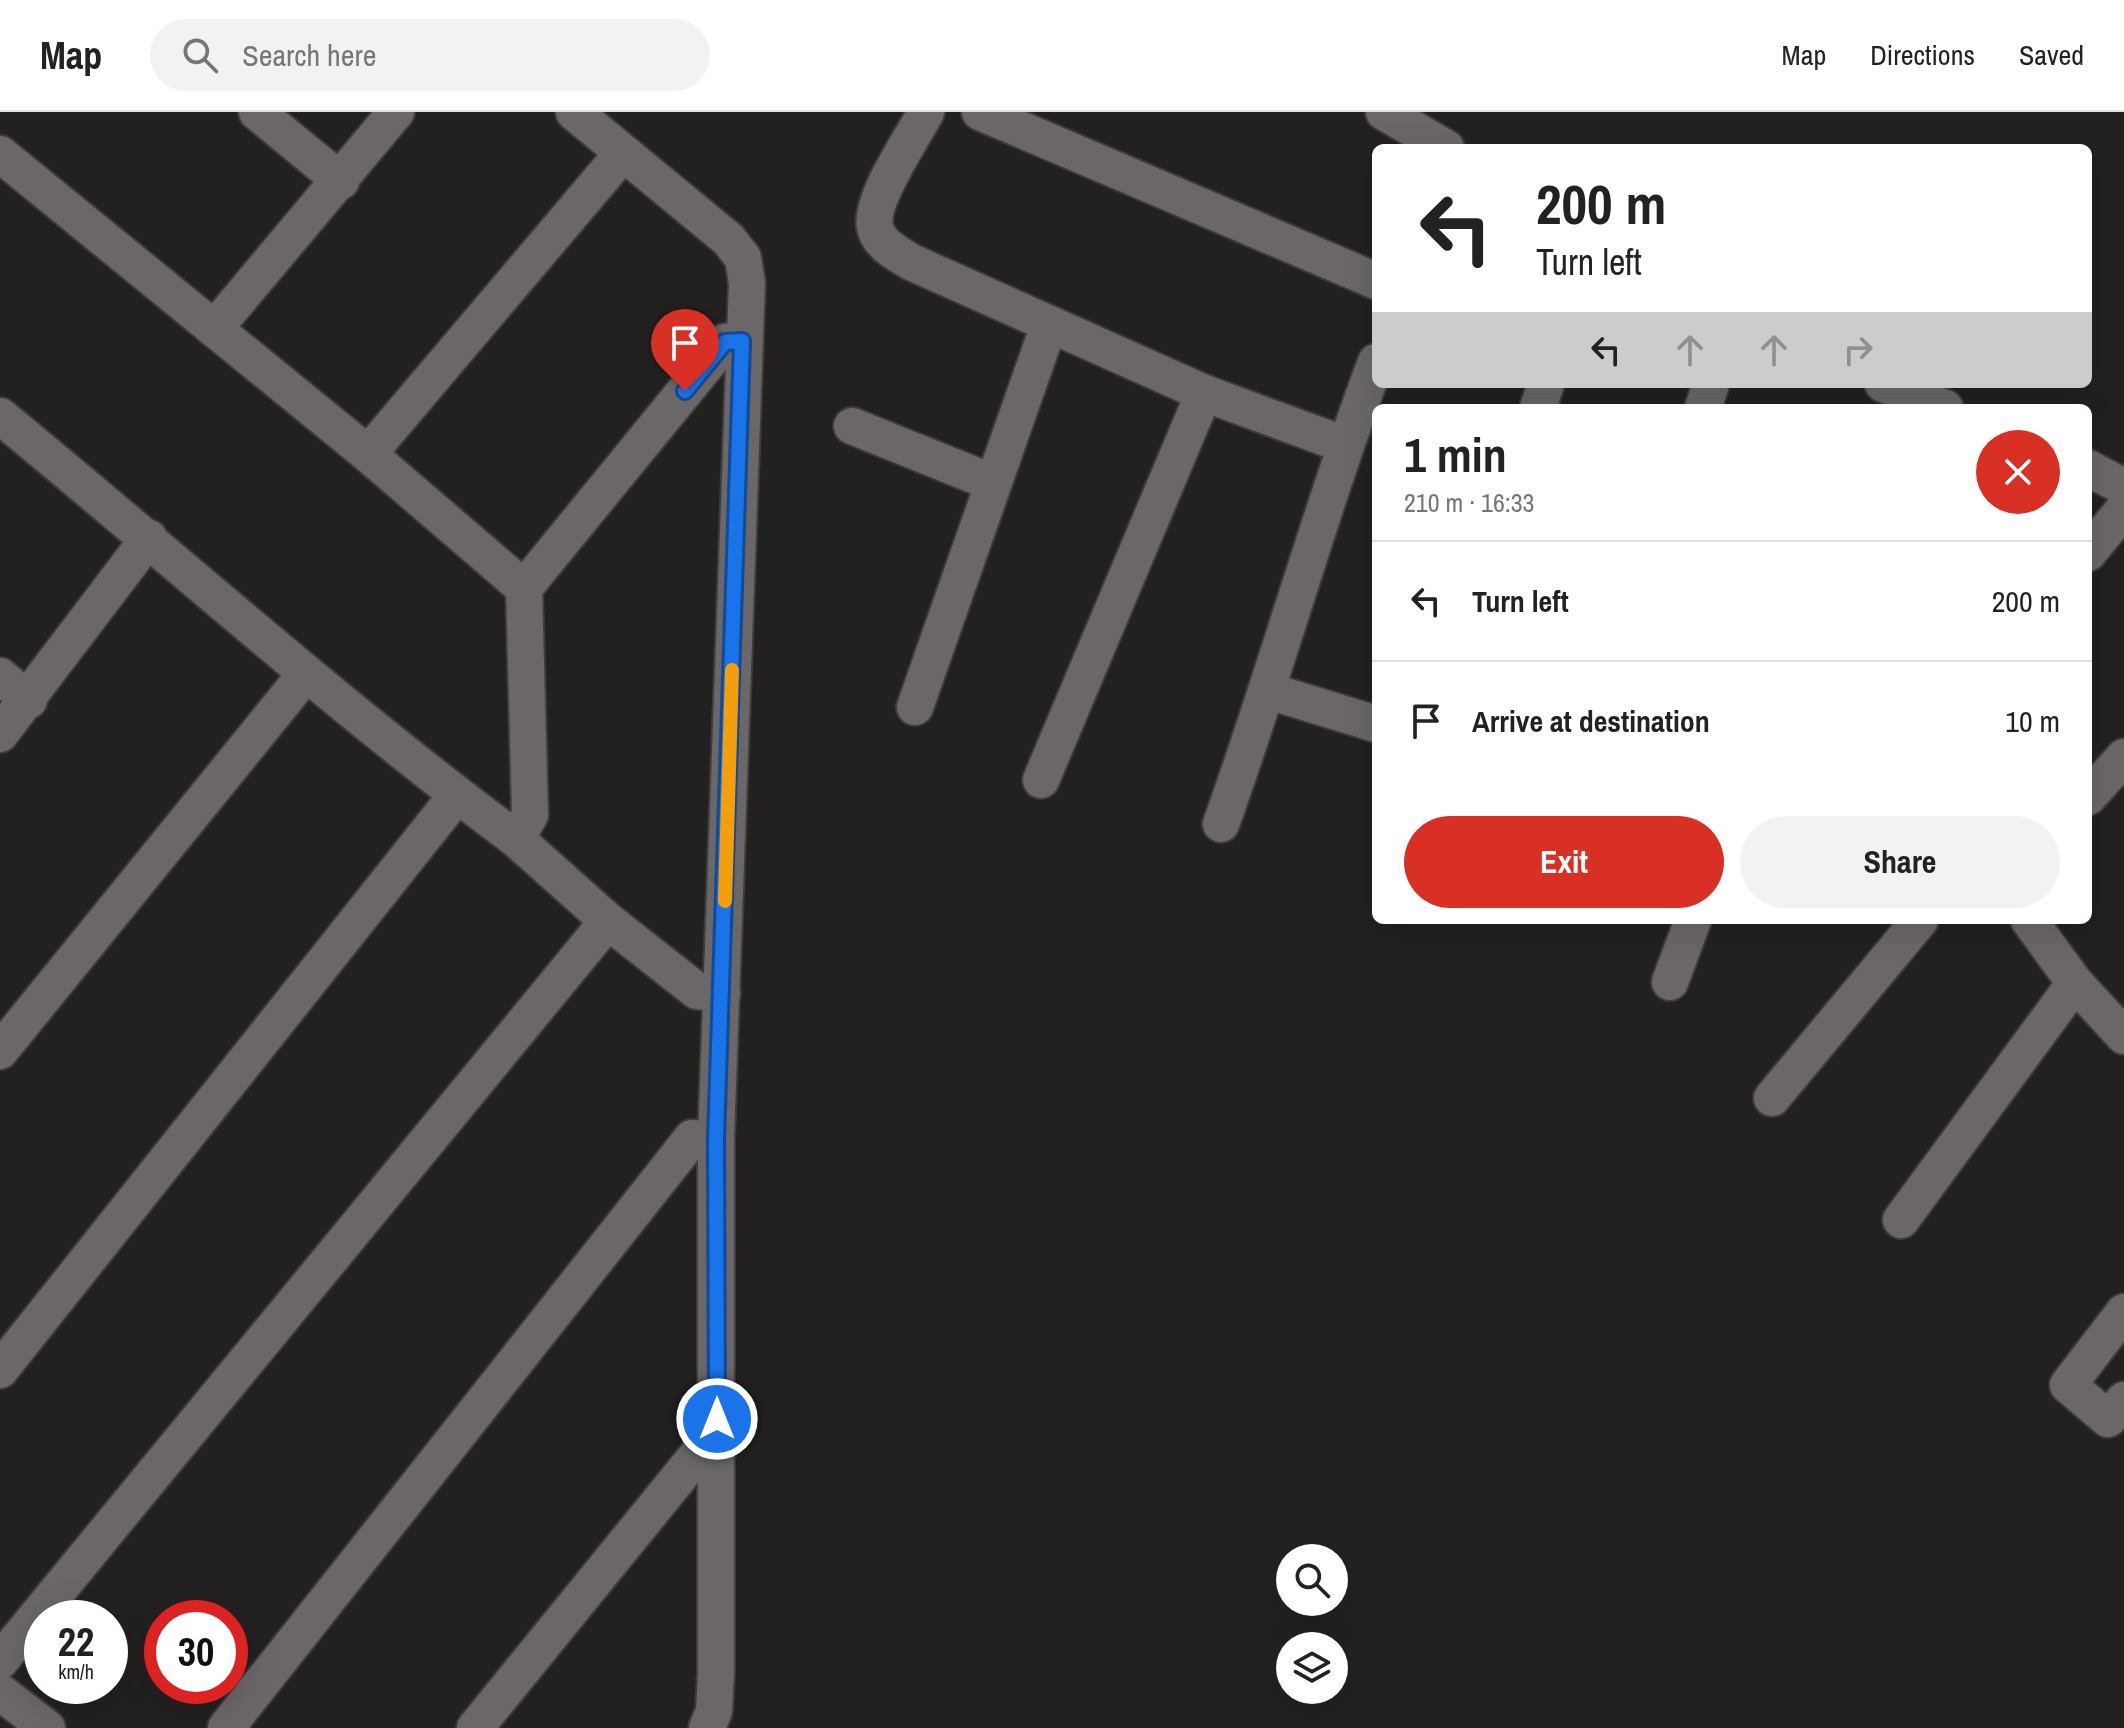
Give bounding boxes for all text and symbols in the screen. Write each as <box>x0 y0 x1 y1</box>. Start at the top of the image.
search box <box>150 19 710 91</box>
text: Map <box>40 30 102 81</box>
icon: search <box>178 33 222 77</box>
text: Search here <box>242 35 376 75</box>
text: Map <box>1782 36 1826 74</box>
text: Directions <box>1870 36 1975 74</box>
text: Saved <box>2019 36 2084 74</box>
text: 200 m <box>1536 166 1666 241</box>
icon: left <box>1404 176 1508 280</box>
text: Turn left <box>1536 238 1642 286</box>
pin <box>651 309 719 391</box>
icon: arrive <box>663 321 707 365</box>
icon: left <box>1584 328 1628 372</box>
icon: ahead <box>1668 328 1712 372</box>
icon: ahead <box>1752 328 1796 372</box>
icon: right <box>1836 328 1880 372</box>
text: 1 min <box>1404 422 1507 487</box>
button: close <box>1976 430 2060 514</box>
text: 210 m · 16:33 <box>1404 485 1534 520</box>
icon: left <box>1404 579 1448 623</box>
text: Turn left <box>1472 581 1569 621</box>
text: 200 m <box>1992 581 2060 621</box>
icon: arrive <box>1404 699 1448 743</box>
text: Arrive at destination <box>1472 701 1710 741</box>
text: 10 m <box>2005 701 2060 741</box>
button: Exit <box>1404 816 1724 908</box>
button: Share <box>1740 816 2060 908</box>
position arrow <box>675 1377 759 1461</box>
map controls <box>1276 1544 1348 1704</box>
button: search <box>1276 1544 1348 1616</box>
speed limit sign: 30 <box>144 1600 248 1704</box>
text: 22 <box>58 1615 94 1668</box>
button: layers <box>1276 1632 1348 1704</box>
text: km/h <box>58 1658 94 1685</box>

